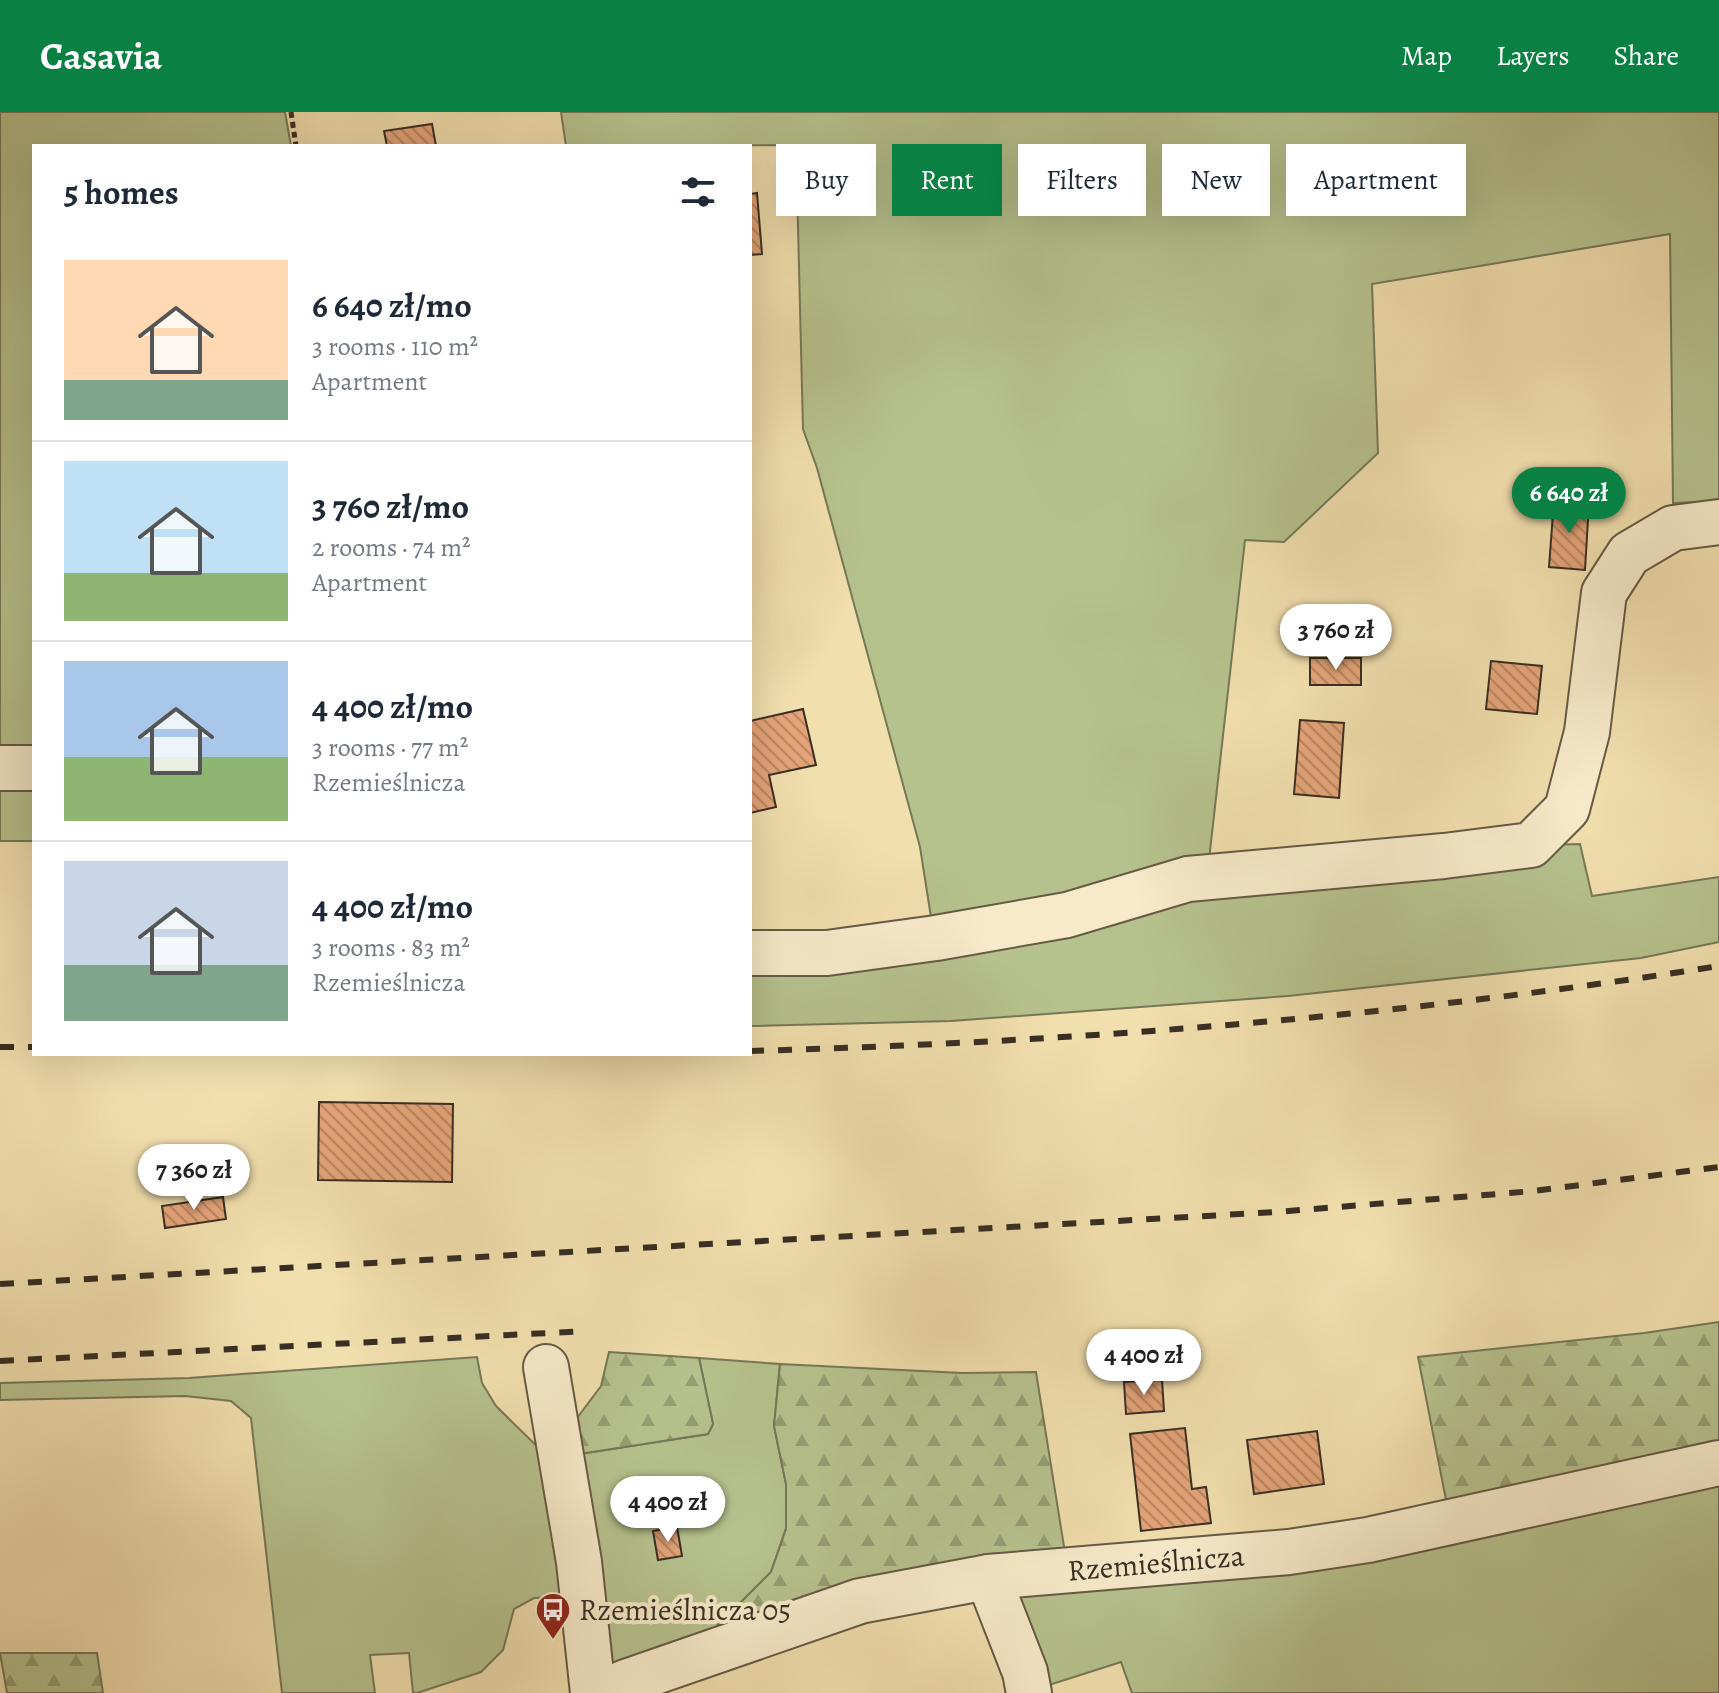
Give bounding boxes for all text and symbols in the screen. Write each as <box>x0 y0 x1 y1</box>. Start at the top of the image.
text: Casavia <box>40 30 162 82</box>
text: Map <box>1401 37 1452 75</box>
text: Layers <box>1496 37 1569 75</box>
text: Share <box>1613 37 1679 75</box>
chip: Buy <box>776 144 876 216</box>
chip: Rent <box>892 144 1002 216</box>
chip: Filters <box>1018 144 1146 216</box>
chip: New <box>1162 144 1270 216</box>
chip: Apartment <box>1286 144 1466 216</box>
text: 5 homes <box>64 169 179 216</box>
icon: filters <box>676 170 720 214</box>
text: 6 640 zł/mo <box>312 282 472 329</box>
icon: home <box>128 292 224 388</box>
text: 3 rooms · 110 m² <box>312 329 478 364</box>
text: Apartment <box>312 364 427 399</box>
pin: 6 640 zł <box>1486 467 1652 535</box>
text: 6 640 zł <box>1530 475 1608 510</box>
text: 3 760 zł/mo <box>312 483 469 530</box>
icon: home <box>128 493 224 589</box>
text: 2 rooms · 74 m² <box>312 530 471 565</box>
text: Apartment <box>312 565 427 600</box>
pin: 3 760 zł <box>1253 604 1419 672</box>
text: 3 760 zł <box>1298 612 1374 647</box>
text: 4 400 zł/mo <box>312 683 473 730</box>
icon: home <box>128 693 224 789</box>
text: 3 rooms · 77 m² <box>312 730 468 765</box>
text: Rzemieślnicza <box>312 765 466 800</box>
text: 4 400 zł/mo <box>312 883 473 930</box>
icon: home <box>128 893 224 989</box>
text: 3 rooms · 83 m² <box>312 930 470 965</box>
text: Rzemieślnicza <box>312 965 466 1000</box>
pin: 7 360 zł <box>111 1144 277 1212</box>
text: 7 360 zł <box>156 1152 232 1187</box>
pin: 4 400 zł <box>1061 1329 1227 1397</box>
text: 4 400 zł <box>1104 1337 1184 1372</box>
pin: 4 400 zł <box>585 1476 751 1544</box>
text: 4 400 zł <box>628 1484 708 1519</box>
street label: Rzemieślnicza <box>1066 1535 1246 1591</box>
place label: Rzemieślnicza 05 <box>579 1590 791 1630</box>
bus stop icon: Rzemieślnicza 05 <box>534 1591 572 1641</box>

